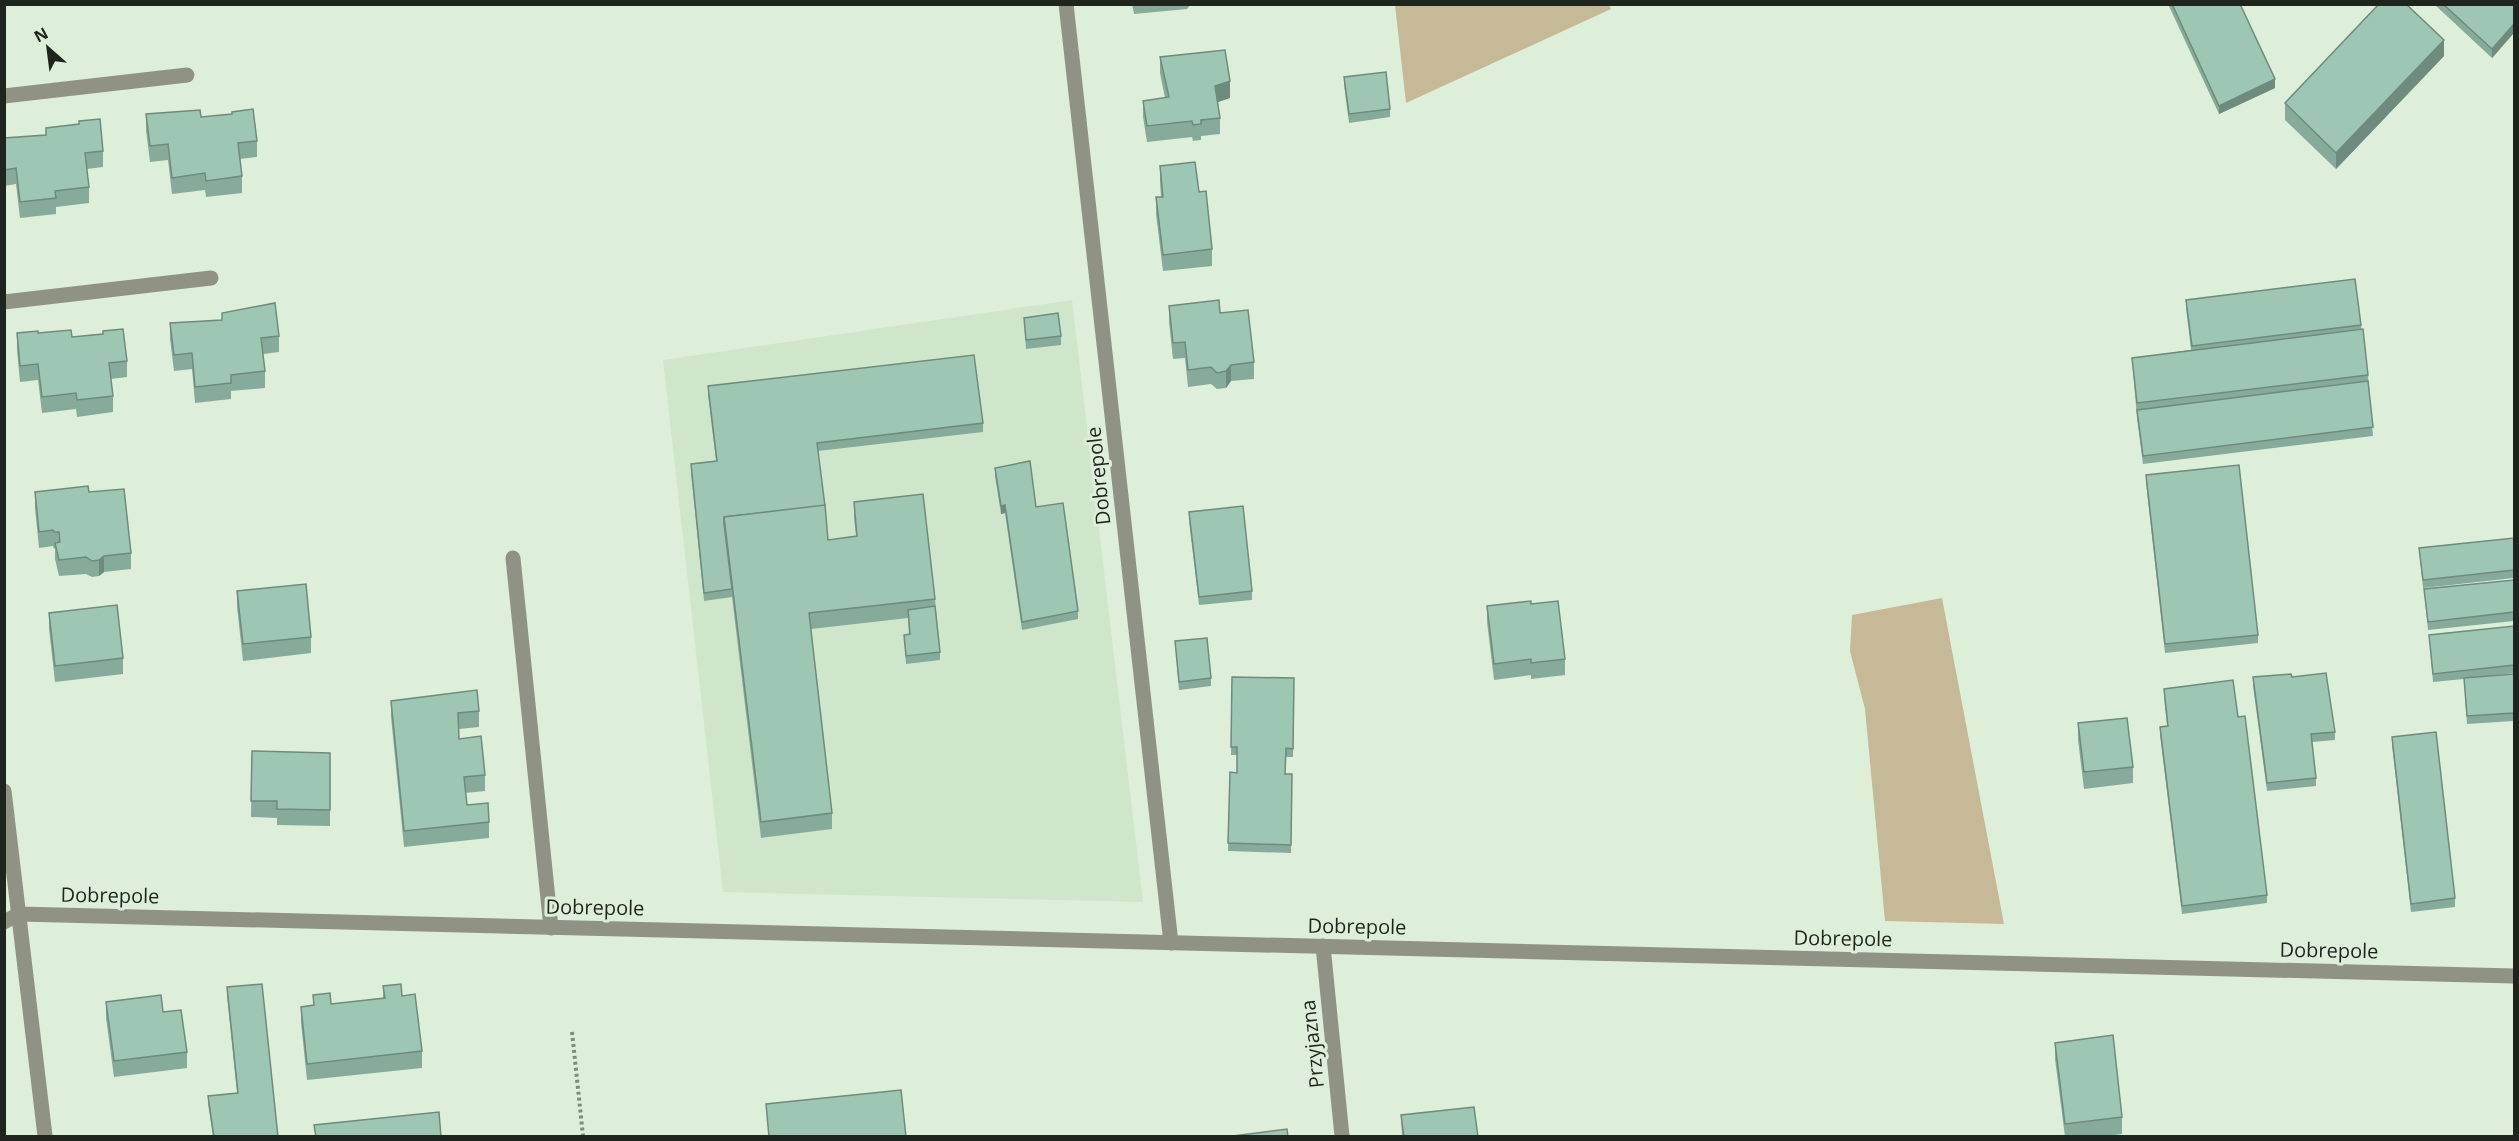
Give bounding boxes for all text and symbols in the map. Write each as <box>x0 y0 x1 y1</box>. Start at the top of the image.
north arrow <box>18 18 78 78</box>
text: N <box>30 22 52 48</box>
street label: Dobrepole <box>1079 425 1117 527</box>
street label: Dobrepole <box>60 881 160 909</box>
street label: Dobrepole <box>545 893 645 921</box>
street label: Dobrepole <box>1307 912 1407 940</box>
street label: Dobrepole <box>1793 924 1893 952</box>
street label: Dobrepole <box>2279 936 2379 964</box>
street label: Przyjazna <box>1294 999 1330 1089</box>

